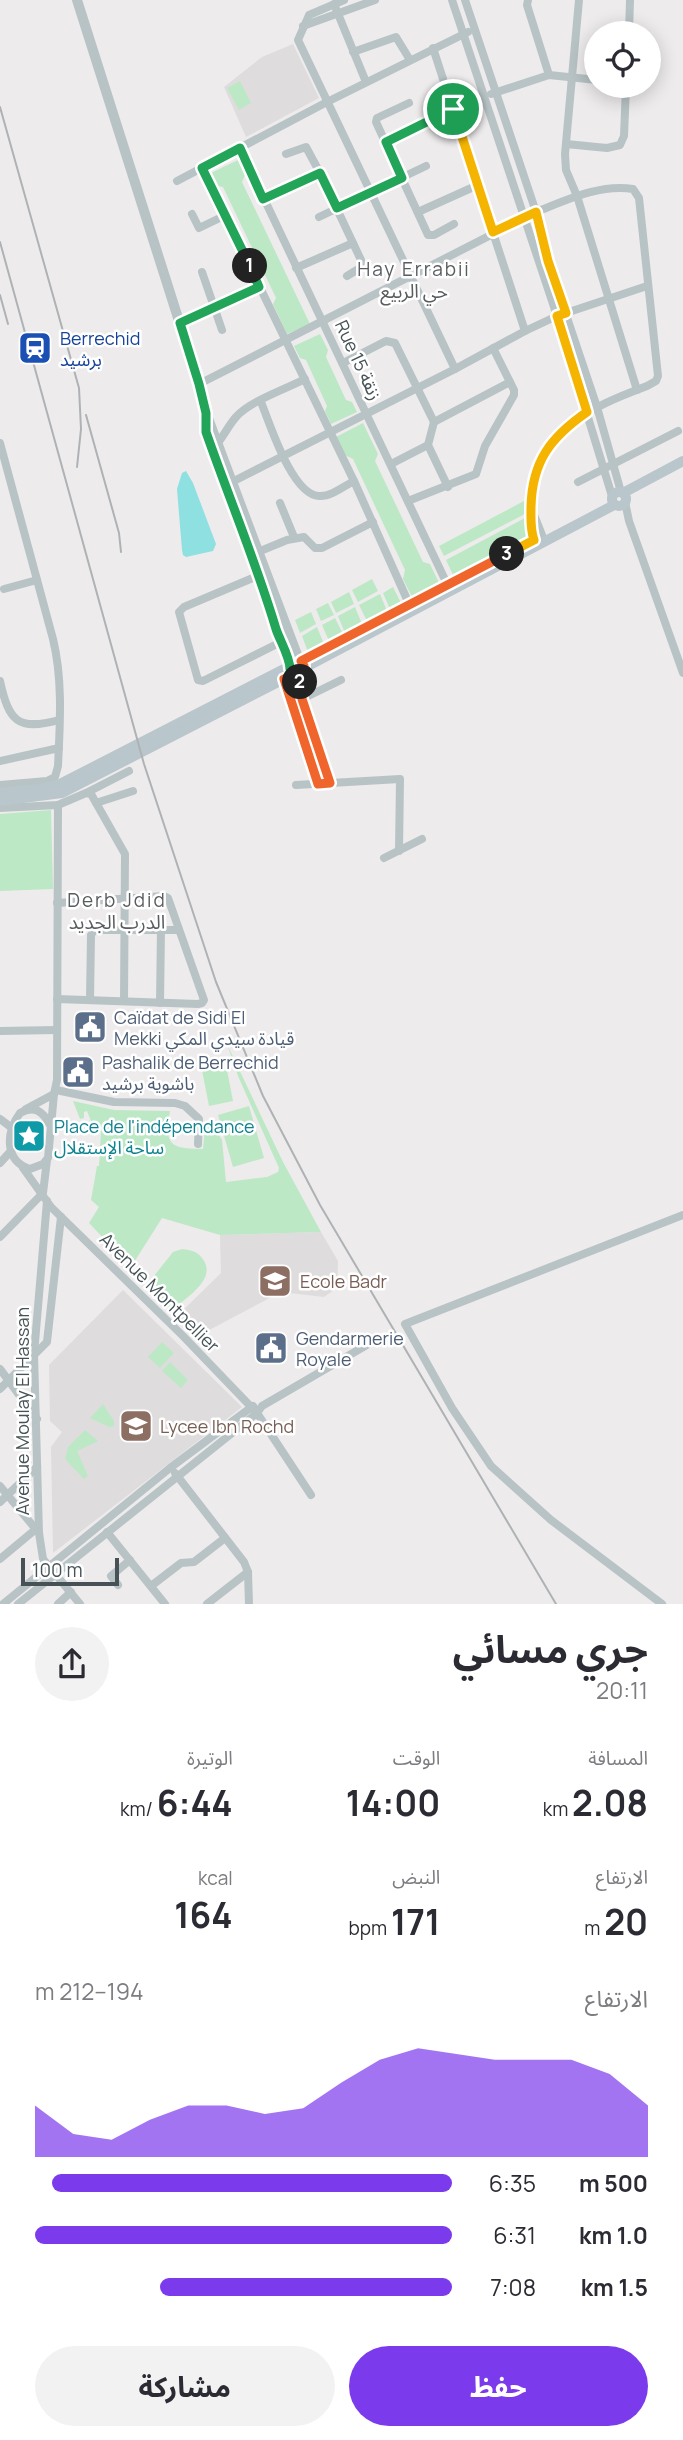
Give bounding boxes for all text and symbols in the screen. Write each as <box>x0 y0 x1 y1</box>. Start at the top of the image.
map controls <box>584 21 661 98</box>
button: locate <box>584 21 661 98</box>
pin <box>423 79 483 139</box>
icon: arrive <box>434 90 472 128</box>
pin: 1 <box>232 248 268 284</box>
text: 1 <box>245 252 254 278</box>
district label: Hay Errabii حي الربيع <box>357 256 471 306</box>
street label: Rue 15 زنقة <box>330 316 388 404</box>
place label: Berrechid برشيد <box>60 326 140 371</box>
station icon: Berrechid برشيد <box>16 329 54 367</box>
pin: 3 <box>490 536 524 572</box>
text: 3 <box>501 540 512 566</box>
pin: 2 <box>282 664 318 700</box>
text: 2 <box>294 668 305 694</box>
district label: Derb Jdid الدرب الجديد <box>67 887 167 935</box>
place label: Caïdat de Sidi El Mekki قيادة سيدي المكي <box>114 1005 294 1052</box>
public building icon: Caïdat de Sidi El Mekki قيادة سيدي المكي <box>71 1008 109 1046</box>
place label: Pashalik de Berrechid باشوية برشيد <box>102 1050 279 1095</box>
public building icon: Pashalik de Berrechid باشوية برشيد <box>59 1053 97 1091</box>
place label: Place de l'indépendance ساحة الإستقلال <box>54 1114 255 1160</box>
place icon: Place de l'indépendance ساحة الإستقلال <box>10 1117 48 1155</box>
street label: Avenue Montpellier <box>95 1227 225 1357</box>
school or university icon: Ecole Badr <box>256 1262 294 1300</box>
place label: Ecole Badr <box>300 1269 388 1293</box>
street label: Avenue Moulay El Hassan <box>10 1307 34 1515</box>
place label: Gendarmerie Royale <box>296 1326 404 1371</box>
public building icon: Gendarmerie Royale <box>252 1329 290 1367</box>
school or university icon: Lycee Ibn Rochd <box>117 1407 155 1445</box>
place label: Lycee Ibn Rochd <box>160 1414 294 1438</box>
scale bar <box>21 1554 119 1586</box>
text: 100 m <box>32 1557 83 1583</box>
text: جري مسائي <box>453 1622 648 1674</box>
button: share <box>35 1627 109 1701</box>
text: 20:11 <box>596 1674 648 1706</box>
text: الوتيرة <box>187 1745 233 1771</box>
text: الوقت <box>393 1745 440 1771</box>
text: المسافة <box>588 1745 648 1771</box>
text: 6:44 <box>157 1779 233 1827</box>
text: 14:00 <box>346 1779 440 1827</box>
text: 2.08 <box>572 1779 648 1827</box>
text: /km <box>120 1796 157 1822</box>
text: km <box>543 1796 572 1822</box>
text: النبض <box>392 1864 440 1890</box>
text: الارتفاع <box>596 1864 648 1890</box>
text: kcal <box>198 1865 233 1891</box>
text: 164 <box>174 1891 233 1939</box>
text: 171 <box>391 1898 440 1946</box>
text: 20 <box>604 1898 648 1946</box>
text: bpm <box>349 1915 391 1941</box>
text: m <box>584 1915 604 1941</box>
text: 194–212 m <box>35 1975 144 2007</box>
text: الارتفاع <box>585 1982 648 2014</box>
text: 6:35 <box>489 2167 536 2199</box>
text: 500 m <box>579 2167 648 2199</box>
text: 6:31 <box>493 2219 536 2251</box>
text: 1.0 km <box>579 2219 648 2251</box>
text: 7:08 <box>490 2271 536 2303</box>
text: 1.5 km <box>581 2271 648 2303</box>
button: مشاركة <box>35 2346 335 2426</box>
button: حفظ <box>349 2346 648 2426</box>

